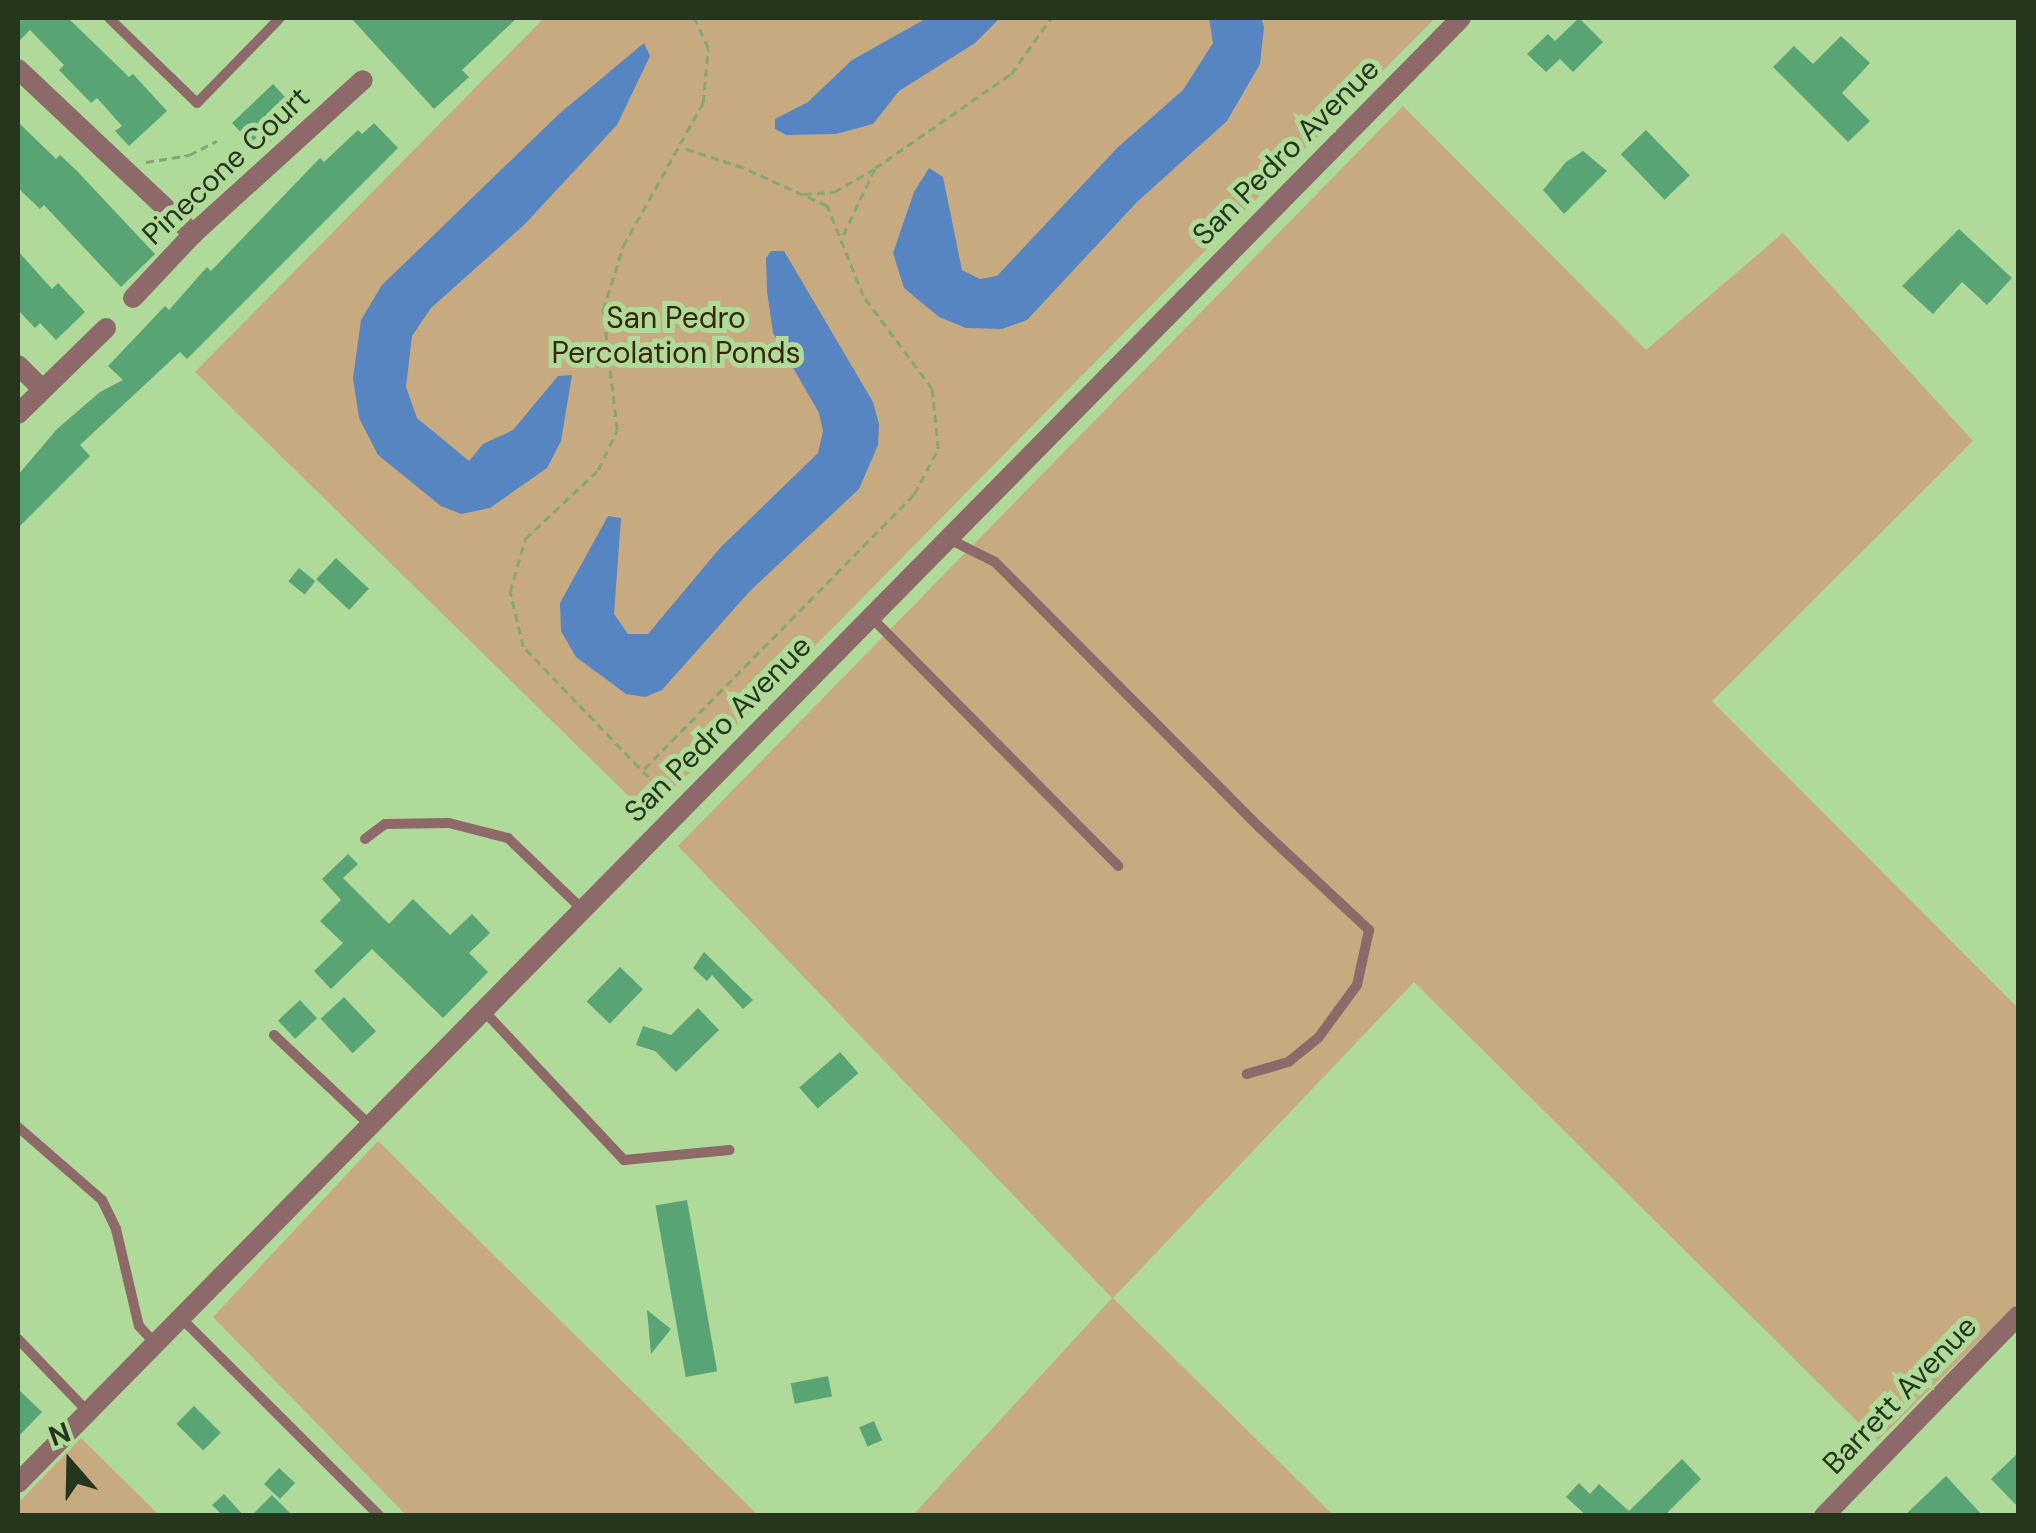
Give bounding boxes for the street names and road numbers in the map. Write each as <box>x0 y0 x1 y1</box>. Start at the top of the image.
street label: San Pedro Avenue <box>1185 51 1387 253</box>
street label: Pinecone Court <box>135 79 317 253</box>
street label: San Pedro Avenue <box>617 628 819 830</box>
street label: Barrett Avenue <box>1815 1308 1985 1482</box>

